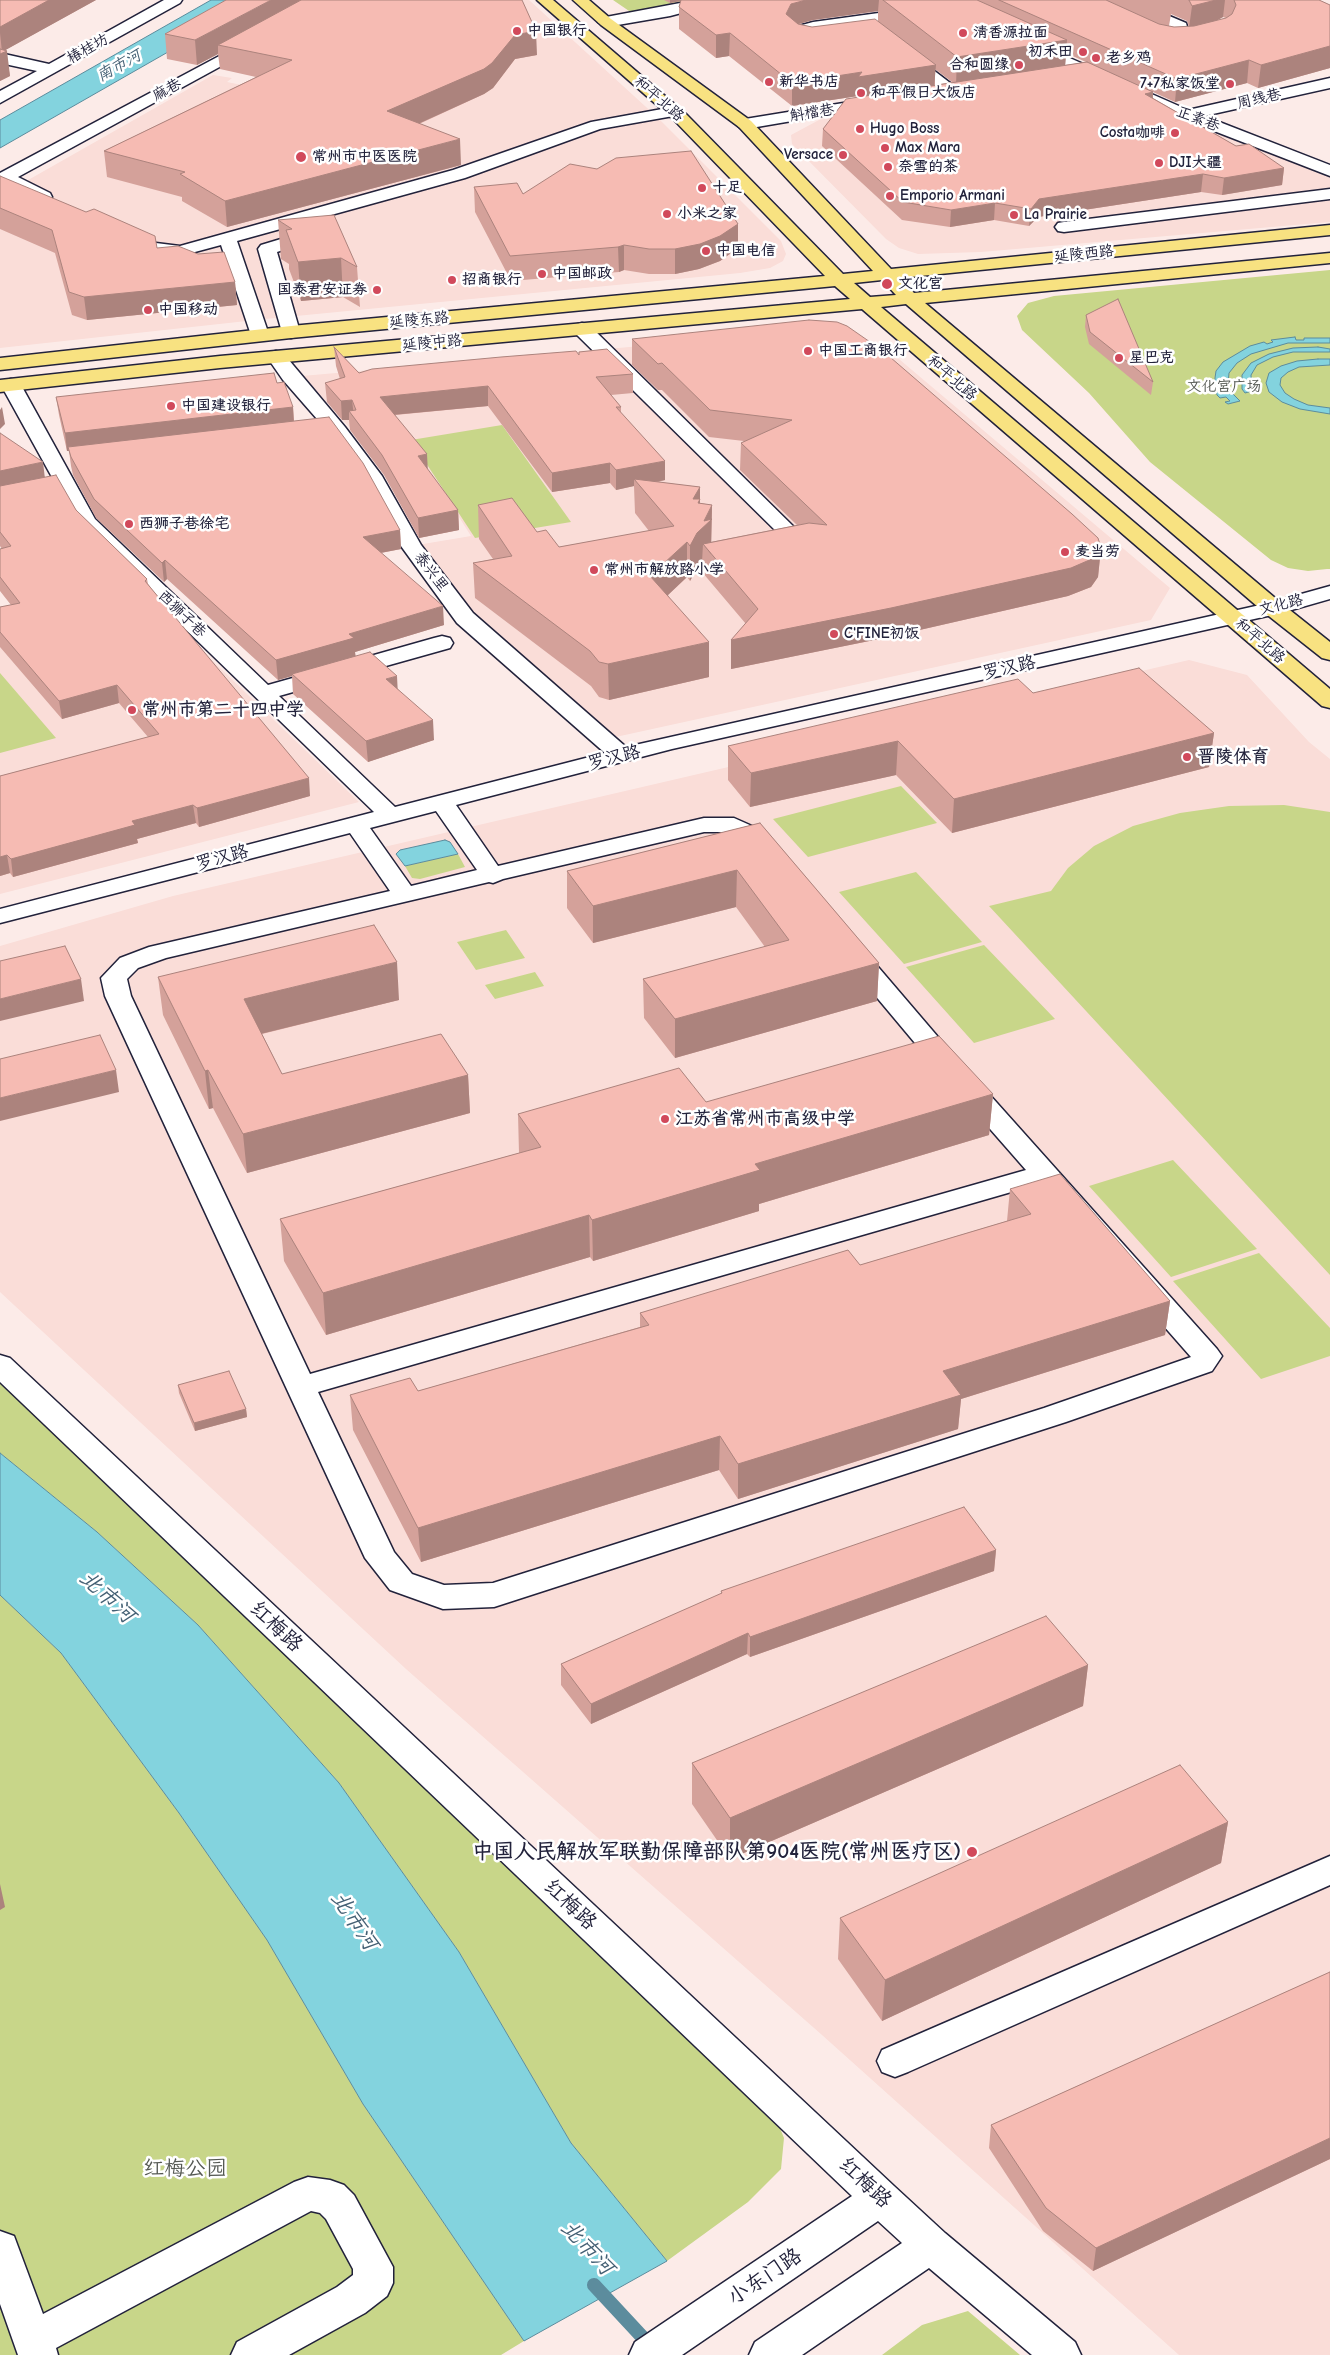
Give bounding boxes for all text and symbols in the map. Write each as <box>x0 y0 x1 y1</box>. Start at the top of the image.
place label: 中国银行 <box>527 22 587 40</box>
place label: 清香源拉面 <box>973 24 1048 42</box>
marker: 中国银行 <box>511 25 523 37</box>
marker: 清香源拉面 <box>957 27 969 39</box>
street label: 椿桂坊 <box>64 30 112 68</box>
place label: 初禾田 <box>1028 43 1073 61</box>
water label: 南市河 <box>93 46 145 86</box>
marker: 初禾田 <box>1077 46 1089 58</box>
place label: 老乡鸡 <box>1106 49 1151 67</box>
marker: 老乡鸡 <box>1090 52 1102 64</box>
place label: 合和圆缘 <box>949 56 1009 74</box>
marker: 合和圆缘 <box>1013 59 1025 71</box>
street label: 和平北路 <box>630 73 688 125</box>
place label: 新华书店 <box>779 73 839 91</box>
street label: 麻巷 <box>150 75 184 105</box>
place label: 7+7私家饭堂 <box>1140 75 1220 93</box>
marker: 新华书店 <box>763 76 775 88</box>
marker: 7+7私家饭堂 <box>1224 78 1236 90</box>
place label: 和平假日大饭店 <box>871 84 976 102</box>
street label: 周线巷 <box>1235 85 1283 113</box>
marker: 和平假日大饭店 <box>855 87 867 99</box>
street label: 斛檔巷 <box>788 101 836 125</box>
street label: 正素巷 <box>1174 103 1222 135</box>
place label: Hugo Boss <box>870 120 939 138</box>
marker: Hugo Boss <box>854 123 866 135</box>
place label: Costa咖啡 <box>1100 124 1165 142</box>
marker: Costa咖啡 <box>1169 127 1181 139</box>
place label: Max Mara <box>895 139 960 157</box>
marker: Max Mara <box>879 142 891 154</box>
place label: Versace <box>784 146 833 164</box>
place label: 常州市中医医院 <box>312 148 417 166</box>
marker: Versace <box>837 149 849 161</box>
marker: 常州市中医医院 <box>294 150 308 164</box>
place label: DJI大疆 <box>1169 154 1221 172</box>
marker: DJI大疆 <box>1153 157 1165 169</box>
place label: 奈雪的茶 <box>898 158 958 176</box>
marker: 奈雪的茶 <box>882 161 894 173</box>
place label: 十足 <box>712 179 742 197</box>
marker: 十足 <box>696 182 708 194</box>
place label: Emporio Armani <box>900 187 1005 205</box>
marker: Emporio Armani <box>884 190 896 202</box>
place label: 小米之家 <box>677 205 737 223</box>
place label: La Prairie <box>1024 206 1087 224</box>
marker: 小米之家 <box>661 208 673 220</box>
marker: La Prairie <box>1008 209 1020 221</box>
place label: 中国电信 <box>716 242 776 260</box>
street label: 延陵西路 <box>1053 242 1115 266</box>
marker: 中国电信 <box>700 245 712 257</box>
place label: 中国邮政 <box>552 265 612 283</box>
marker: 中国邮政 <box>536 268 548 280</box>
place label: 招商银行 <box>462 271 522 289</box>
marker: 招商银行 <box>446 274 458 286</box>
place label: 文化宫 <box>898 275 943 293</box>
marker: 文化宫 <box>880 277 894 291</box>
place label: 国泰君安证券 <box>277 281 367 299</box>
marker: 国泰君安证券 <box>371 284 383 296</box>
place label: 中国移动 <box>158 301 218 319</box>
marker: 中国移动 <box>142 304 154 316</box>
street label: 延陵东路 <box>388 308 450 332</box>
street label: 延陵中路 <box>401 331 463 355</box>
place label: 中国工商银行 <box>818 342 908 360</box>
marker: 中国工商银行 <box>802 345 814 357</box>
place label: 星巴克 <box>1129 349 1174 367</box>
street label: 和平北路 <box>923 352 981 404</box>
marker: 星巴克 <box>1113 352 1125 364</box>
park label: 文化宫广场 <box>1187 378 1261 396</box>
place label: 中国建设银行 <box>181 397 271 415</box>
marker: 中国建设银行 <box>165 400 177 412</box>
place label: 西狮子巷徐宅 <box>139 515 229 533</box>
marker: 西狮子巷徐宅 <box>123 518 135 530</box>
place label: 麦当劳 <box>1075 543 1120 561</box>
marker: 麦当劳 <box>1059 546 1071 558</box>
street label: 泰兴里 <box>410 549 452 595</box>
place label: 常州市解放路小学 <box>604 561 724 579</box>
marker: 常州市解放路小学 <box>588 564 600 576</box>
street label: 西狮子巷 <box>154 587 210 641</box>
street label: 文化路 <box>1257 591 1305 619</box>
street label: 和平北路 <box>1231 615 1289 667</box>
place label: C'FINE初饭 <box>844 625 920 643</box>
marker: C'FINE初饭 <box>828 628 840 640</box>
street label: 罗汉路 <box>980 651 1038 685</box>
place label: 常州市第二十四中学 <box>142 699 304 721</box>
marker: 常州市第二十四中学 <box>126 704 138 716</box>
street label: 罗汉路 <box>585 741 643 775</box>
place label: 晋陵体育 <box>1197 746 1269 768</box>
marker: 晋陵体育 <box>1181 751 1193 763</box>
street label: 罗汉路 <box>193 841 251 875</box>
place label: 江苏省常州市高级中学 <box>675 1108 855 1130</box>
marker: 江苏省常州市高级中学 <box>659 1113 671 1125</box>
water label: 北市河 <box>74 1565 140 1629</box>
street label: 红梅路 <box>244 1596 308 1658</box>
place label: 中国人民解放军联勤保障部队第904医院(常州医疗区) <box>472 1839 961 1865</box>
marker: 中国人民解放军联勤保障部队第904医院(常州医疗区) <box>965 1845 979 1859</box>
street label: 红梅路 <box>538 1874 602 1936</box>
water label: 北市河 <box>325 1886 383 1956</box>
street label: 红梅路 <box>833 2152 897 2214</box>
park label: 红梅公园 <box>143 2156 227 2182</box>
water label: 北市河 <box>555 2215 619 2281</box>
street label: 小东门路 <box>723 2243 807 2311</box>

